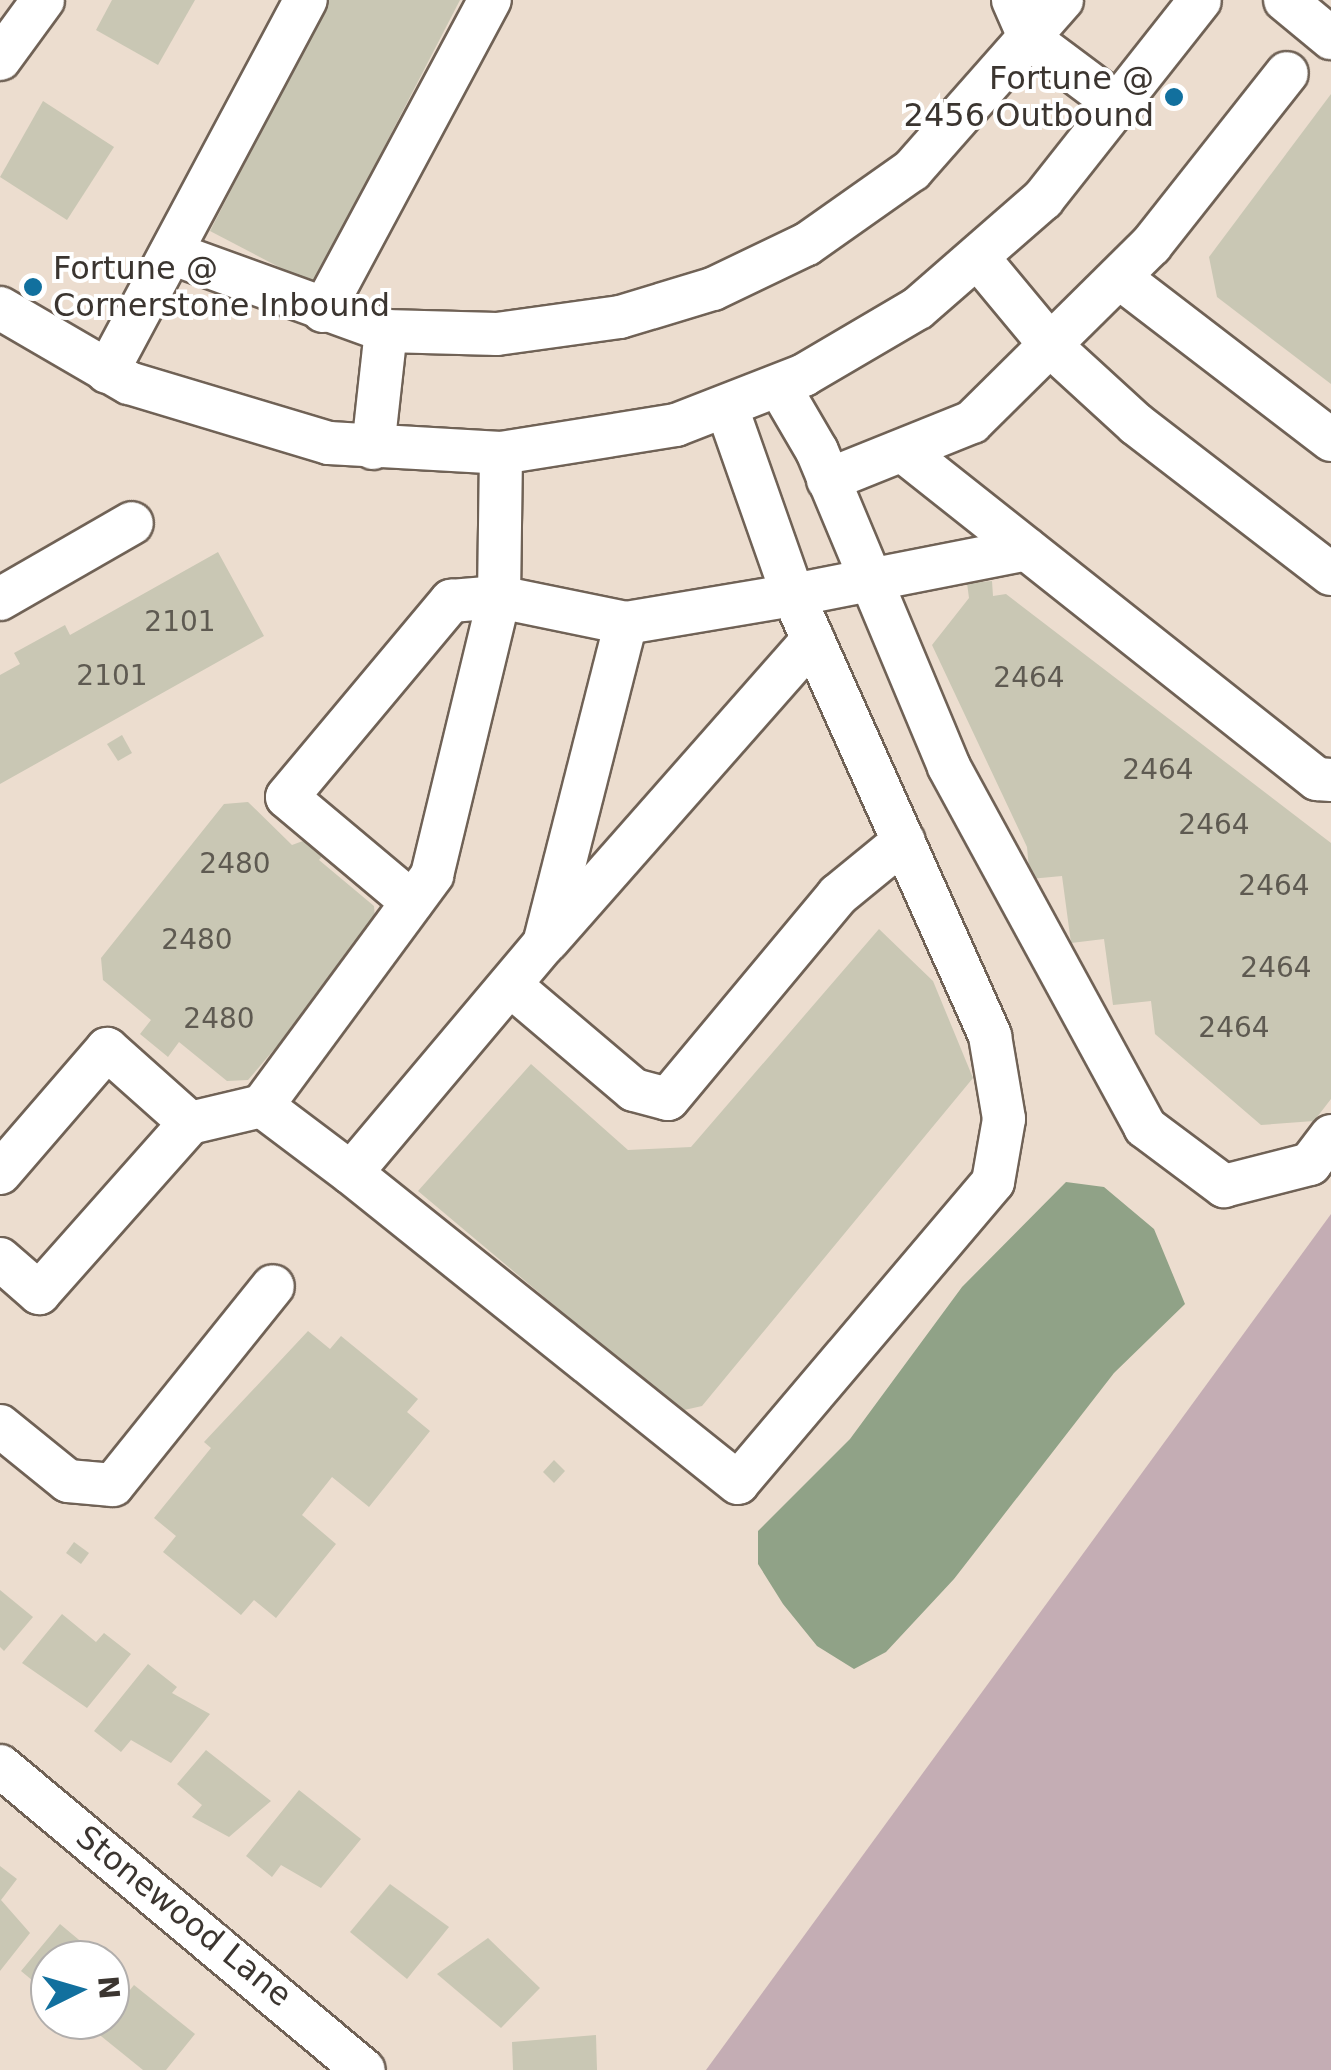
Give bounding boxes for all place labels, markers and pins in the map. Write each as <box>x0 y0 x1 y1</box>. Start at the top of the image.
place label: Fortune @ 2456 Outbound <box>904 60 1154 135</box>
marker: Fortune @ 2456 Outbound <box>1163 86 1185 108</box>
place label: Fortune @ Cornerstone Inbound <box>53 250 390 325</box>
marker: Fortune @ Cornerstone Inbound <box>22 276 44 298</box>

